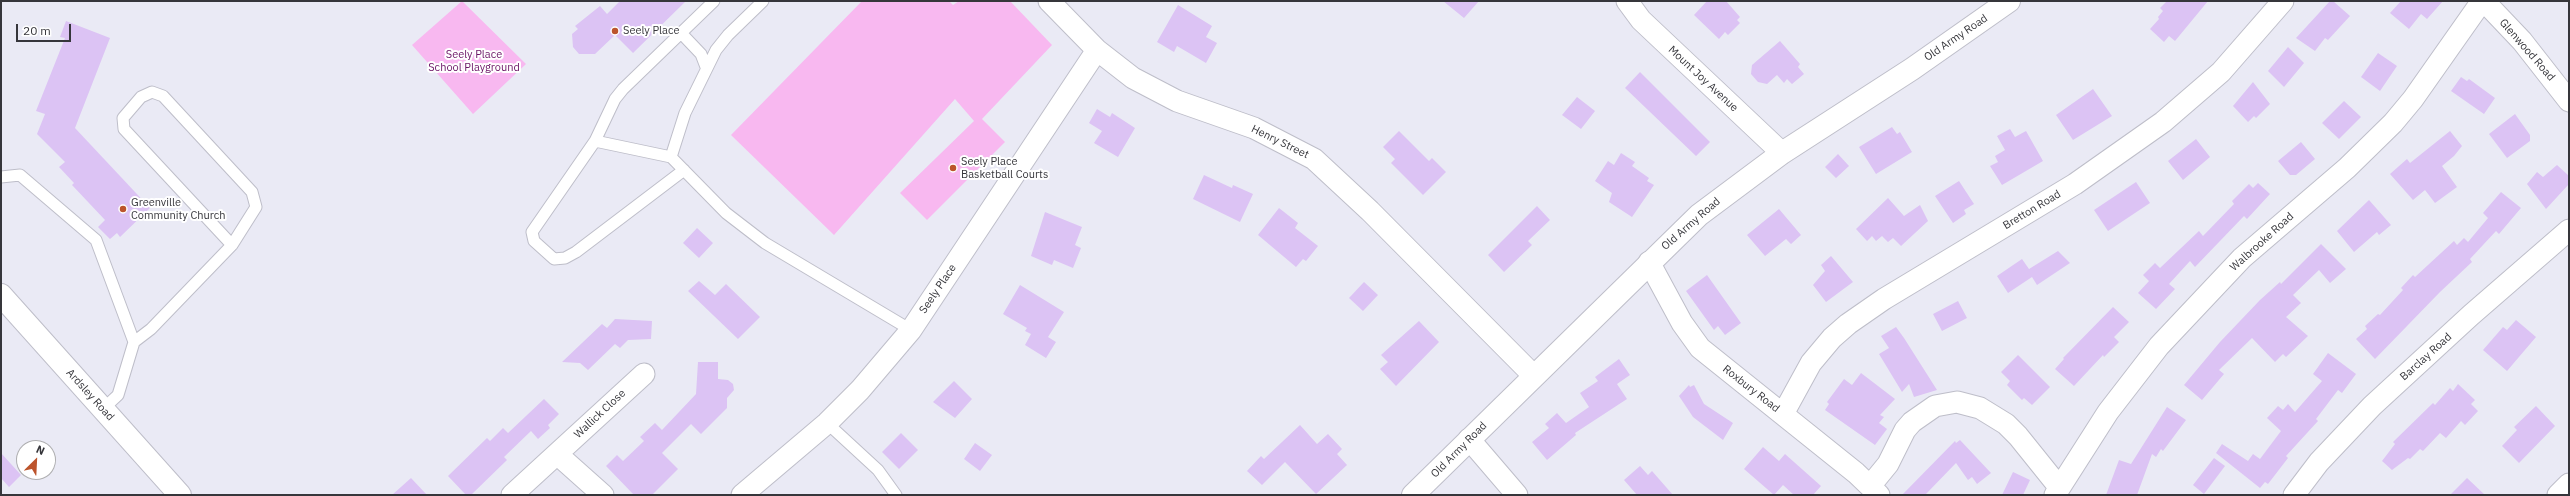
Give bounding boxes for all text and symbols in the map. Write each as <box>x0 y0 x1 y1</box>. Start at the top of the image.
street label: Old Army Road <box>1922 12 1990 64</box>
scale bar <box>18 16 73 42</box>
street label: Glenwood Road <box>2496 16 2558 84</box>
text: 20 m <box>23 23 51 38</box>
place label: Seely Place <box>623 24 679 38</box>
marker: Seely Place <box>610 26 620 36</box>
street label: Mount Joy Avenue <box>1665 43 1741 115</box>
park label: Seely Place School Playground <box>428 48 520 74</box>
street label: Henry Street <box>1249 122 1311 162</box>
place label: Seely Place Basketball Courts <box>961 155 1048 181</box>
marker: Seely Place Basketball Courts <box>948 163 958 173</box>
street label: Bretton Road <box>2001 188 2063 232</box>
street label: Old Army Road <box>1659 195 1723 253</box>
place label: Greenville Community Church <box>131 196 225 222</box>
marker: Greenville Community Church <box>118 204 128 214</box>
street label: Walbrooke Road <box>2228 210 2296 274</box>
street label: Seely Place <box>917 262 959 316</box>
street label: Barclay Road <box>2398 330 2454 384</box>
street label: Roxbury Road <box>1720 363 1782 415</box>
street label: Ardsley Road <box>63 366 117 424</box>
street label: Wallick Close <box>572 387 628 441</box>
street label: Old Army Road <box>1428 419 1490 481</box>
north arrow <box>16 440 56 480</box>
text: N <box>34 442 47 458</box>

